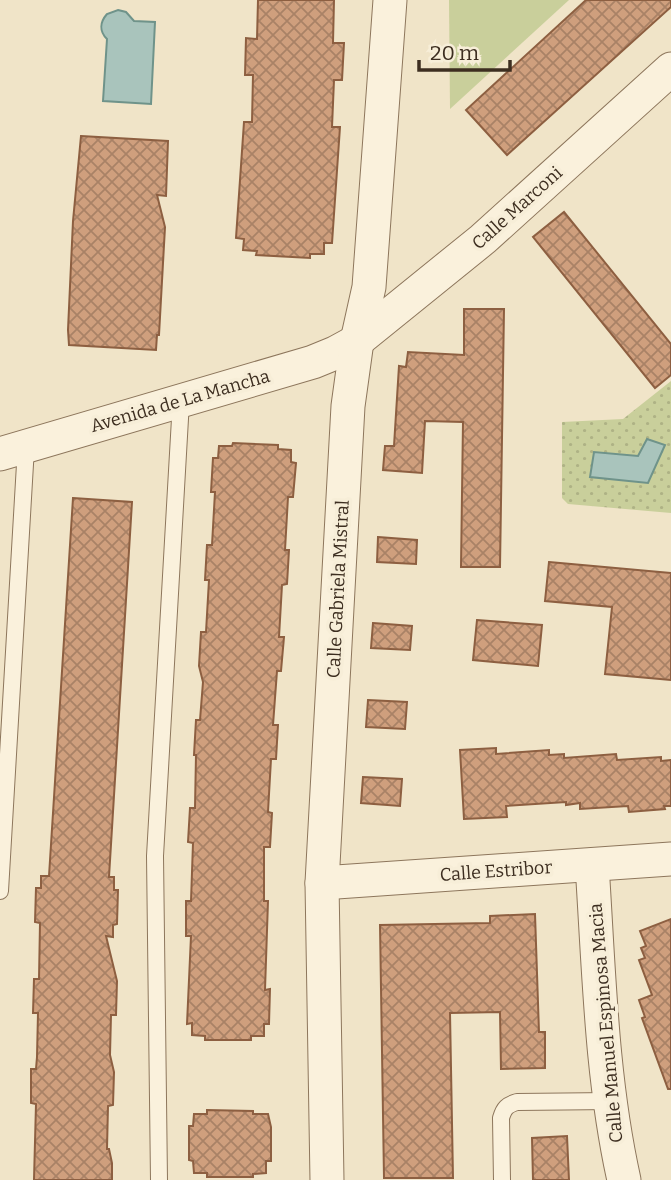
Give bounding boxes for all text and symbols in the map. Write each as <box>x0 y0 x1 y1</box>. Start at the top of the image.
scale bar <box>419 28 510 72</box>
text: 20 m <box>430 40 479 66</box>
street label: Calle Marconi <box>467 162 567 254</box>
street label: Avenida de La Mancha <box>88 365 272 437</box>
street label: Calle Gabriela Mistral <box>322 499 354 679</box>
street label: Calle Estribor <box>439 856 553 886</box>
street label: Calle Manuel Espinosa Macia <box>585 902 627 1144</box>

